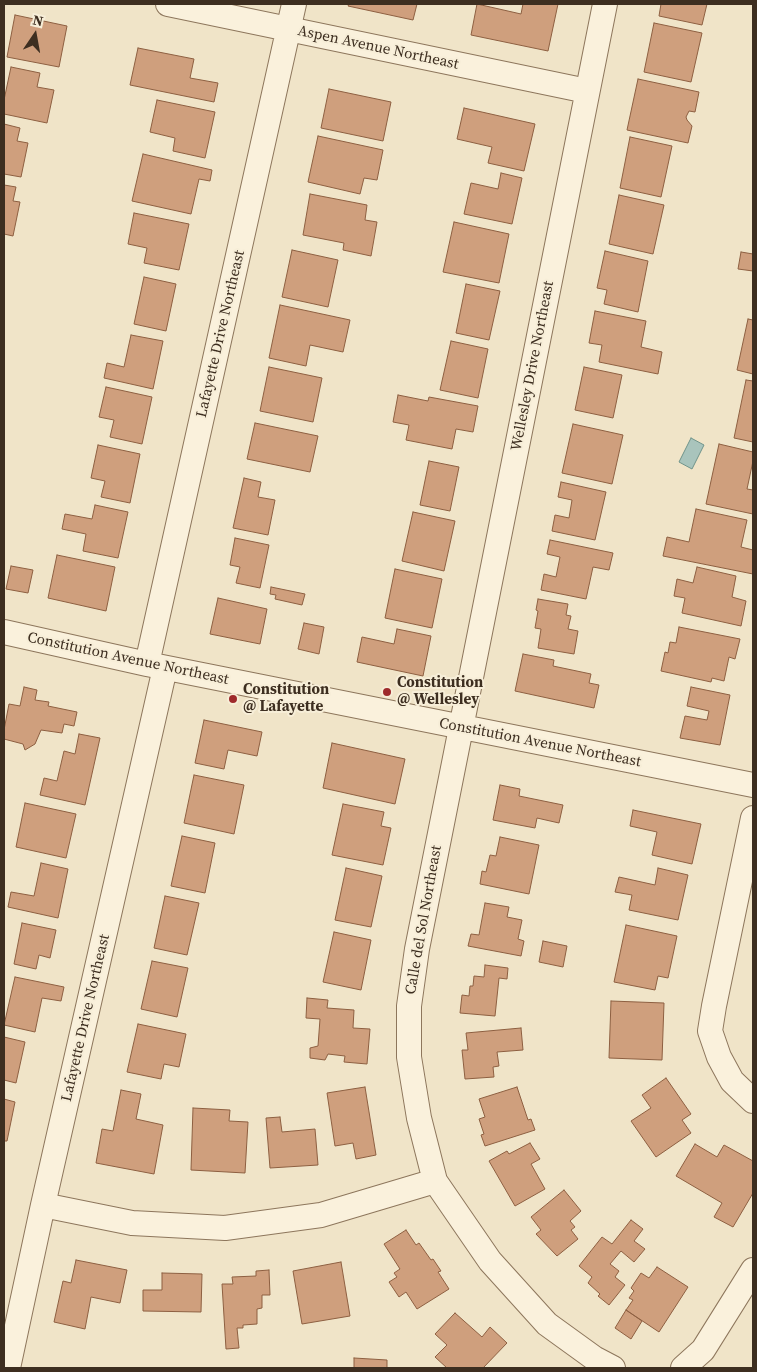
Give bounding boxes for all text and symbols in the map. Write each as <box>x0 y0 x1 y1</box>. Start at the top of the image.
text: N <box>31 9 45 31</box>
north arrow <box>10 10 60 60</box>
street label: Aspen Avenue Northeast <box>296 22 460 74</box>
street label: Lafayette Drive Northeast <box>193 249 249 419</box>
street label: Wellesley Drive Northeast <box>508 279 558 453</box>
street label: Constitution Avenue Northeast <box>26 629 230 689</box>
place label: Constitution @ Wellesley <box>397 674 483 709</box>
place label: Constitution @ Lafayette <box>243 681 329 716</box>
marker: Constitution @ Wellesley <box>381 686 393 698</box>
marker: Constitution @ Lafayette <box>227 693 239 705</box>
street label: Constitution Avenue Northeast <box>438 715 642 771</box>
street label: Calle del Sol Northeast <box>402 844 446 996</box>
street label: Lafayette Drive Northeast <box>58 933 114 1103</box>

